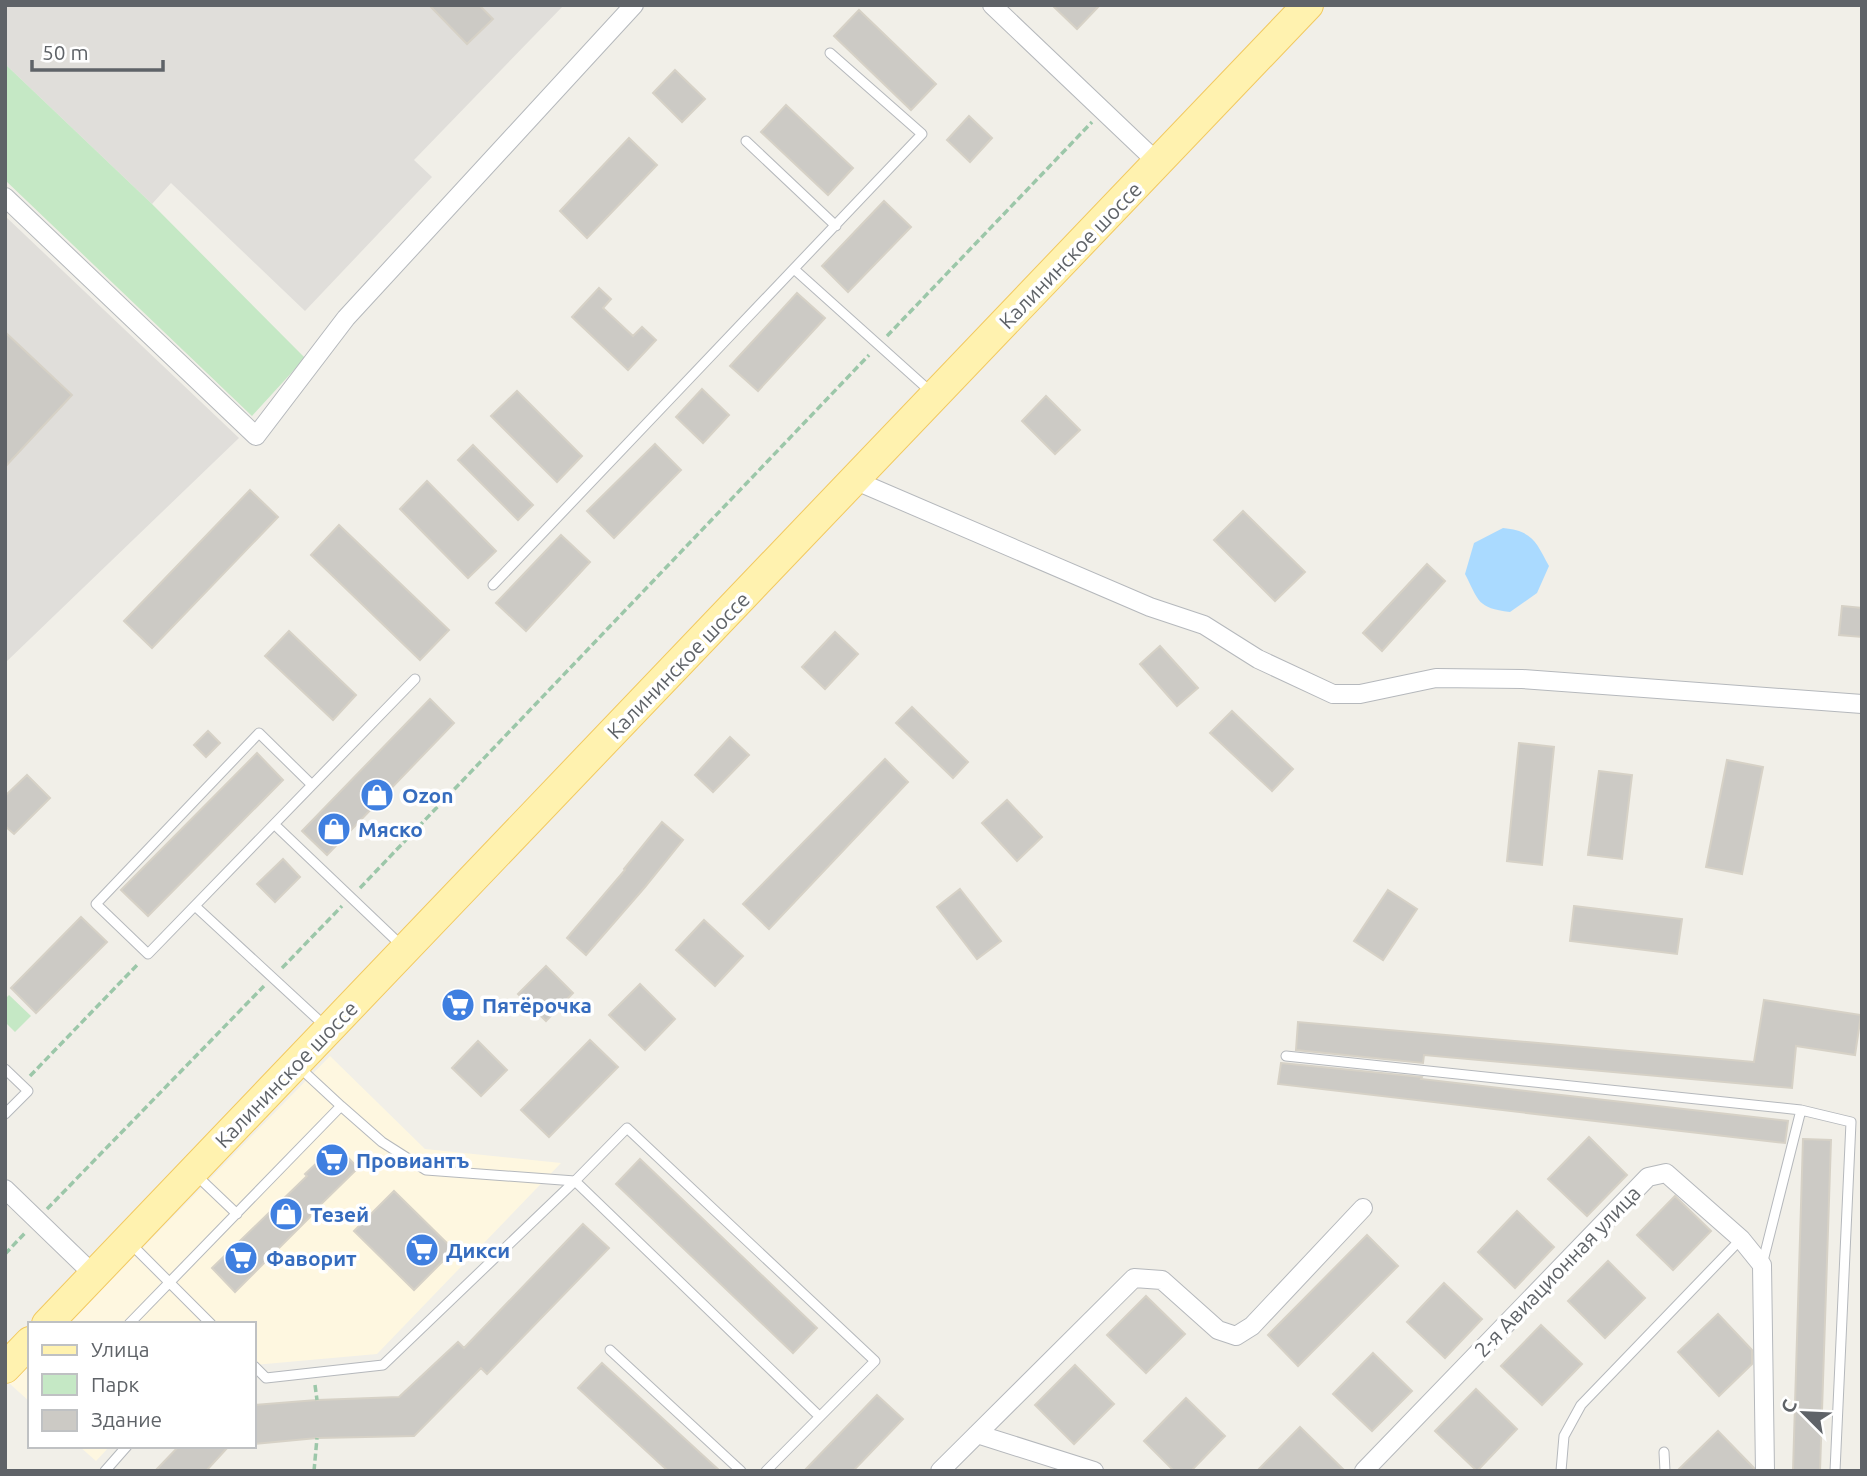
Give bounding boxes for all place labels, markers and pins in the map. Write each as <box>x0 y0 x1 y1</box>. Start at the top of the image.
shop icon: Ozon <box>358 776 396 814</box>
place label: Ozon <box>402 783 453 807</box>
shop icon: Мяско <box>315 810 353 848</box>
place label: Мяско <box>358 817 423 841</box>
supermarket icon: Пятёрочка <box>439 986 477 1024</box>
place label: Пятёрочка <box>482 993 592 1017</box>
supermarket icon: Провиантъ <box>313 1141 351 1179</box>
place label: Провиантъ <box>356 1148 469 1172</box>
shop icon: Тезей <box>267 1195 305 1233</box>
place label: Тезей <box>310 1202 369 1226</box>
supermarket icon: Дикси <box>403 1231 441 1269</box>
place label: Дикси <box>446 1238 510 1262</box>
supermarket icon: Фаворит <box>222 1239 260 1277</box>
place label: Фаворит <box>266 1246 357 1270</box>

